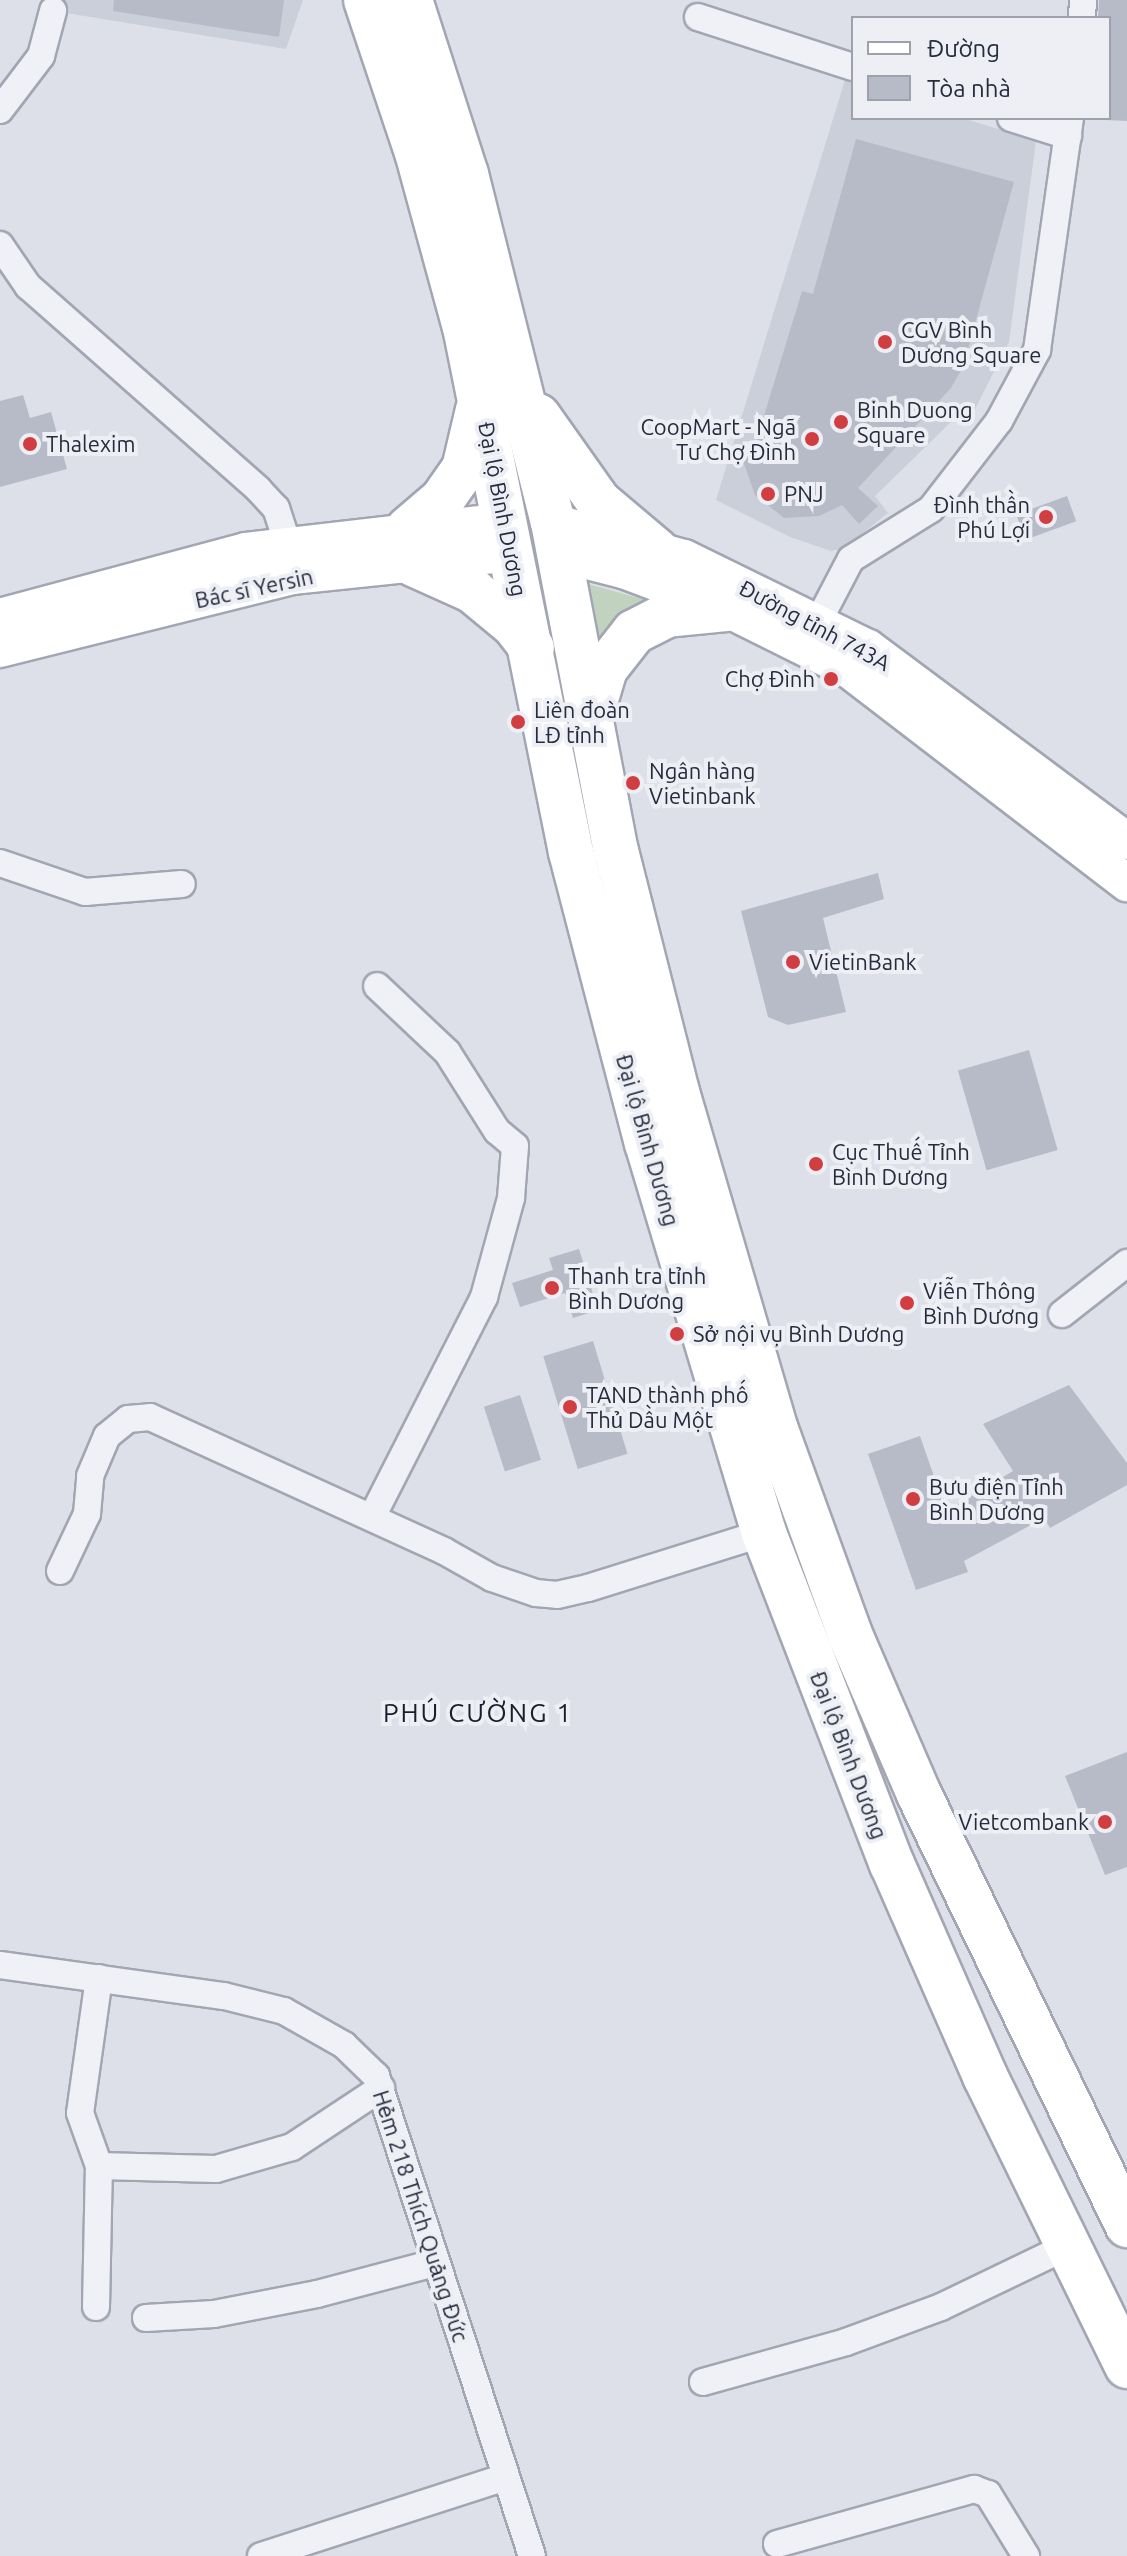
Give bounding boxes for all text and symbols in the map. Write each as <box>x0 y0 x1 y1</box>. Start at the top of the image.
legend <box>851 16 1111 120</box>
text: Đường <box>927 35 1000 62</box>
text: Tòa nhà <box>927 75 1011 102</box>
place label: CGV Bình Dương Square <box>901 316 1041 368</box>
marker: CGV Bình Dương Square <box>876 333 894 351</box>
place label: Binh Duong Square <box>857 396 973 448</box>
place label: CoopMart - Ngã Tư Chợ Đình <box>640 413 796 464</box>
marker: Binh Duong Square <box>832 413 850 431</box>
street label: Đại lộ Bình Dương <box>473 419 533 599</box>
marker: CoopMart - Ngã Tư Chợ Đình <box>803 430 821 448</box>
place label: Thalexim <box>46 431 135 457</box>
marker: Thalexim <box>21 435 39 453</box>
place label: PNJ <box>784 481 824 507</box>
marker: PNJ <box>759 485 777 503</box>
place label: Đình thần Phú Lợi <box>934 491 1030 542</box>
marker: Đình thần Phú Lợi <box>1037 508 1055 526</box>
street label: Bác sĩ Yersin <box>192 563 316 613</box>
street label: Đường tỉnh 743A <box>735 574 895 676</box>
place label: Chợ Đình <box>725 666 815 692</box>
marker: Chợ Đình <box>822 670 840 688</box>
place label: Liên đoàn LĐ tỉnh <box>534 696 630 748</box>
marker: Liên đoàn LĐ tỉnh <box>509 713 527 731</box>
place label: Ngân hàng Vietinbank <box>649 757 756 808</box>
marker: Ngân hàng Vietinbank <box>624 774 642 792</box>
place label: VietinBank <box>809 949 917 975</box>
marker: VietinBank <box>784 953 802 971</box>
street label: Đại lộ Bình Dương <box>611 1051 685 1229</box>
place label: Cục Thuế Tỉnh Bình Dương <box>832 1138 970 1190</box>
marker: Cục Thuế Tỉnh Bình Dương <box>807 1155 825 1173</box>
place label: Thanh tra tỉnh Bình Dương <box>568 1262 706 1314</box>
place label: Viễn Thông Bình Dương <box>923 1277 1039 1328</box>
marker: Thanh tra tỉnh Bình Dương <box>543 1279 561 1297</box>
marker: Viễn Thông Bình Dương <box>898 1294 916 1312</box>
place label: Sở nội vụ Bình Dương <box>693 1321 904 1347</box>
marker: Sở nội vụ Bình Dương <box>668 1325 686 1343</box>
place label: TAND thành phố Thủ Dầu Một <box>586 1381 749 1432</box>
marker: TAND thành phố Thủ Dầu Một <box>561 1398 579 1416</box>
place label: Bưu điện Tỉnh Bình Dương <box>929 1473 1064 1524</box>
marker: Bưu điện Tỉnh Bình Dương <box>904 1490 922 1508</box>
street label: Đại lộ Bình Dương <box>805 1667 893 1843</box>
district label: PHÚ CƯỜNG 1 <box>383 1697 573 1729</box>
place label: Vietcombank <box>958 1809 1089 1835</box>
marker: Vietcombank <box>1096 1813 1114 1831</box>
street label: Hẻm 218 Thích Quảng Đức <box>368 2087 474 2345</box>

